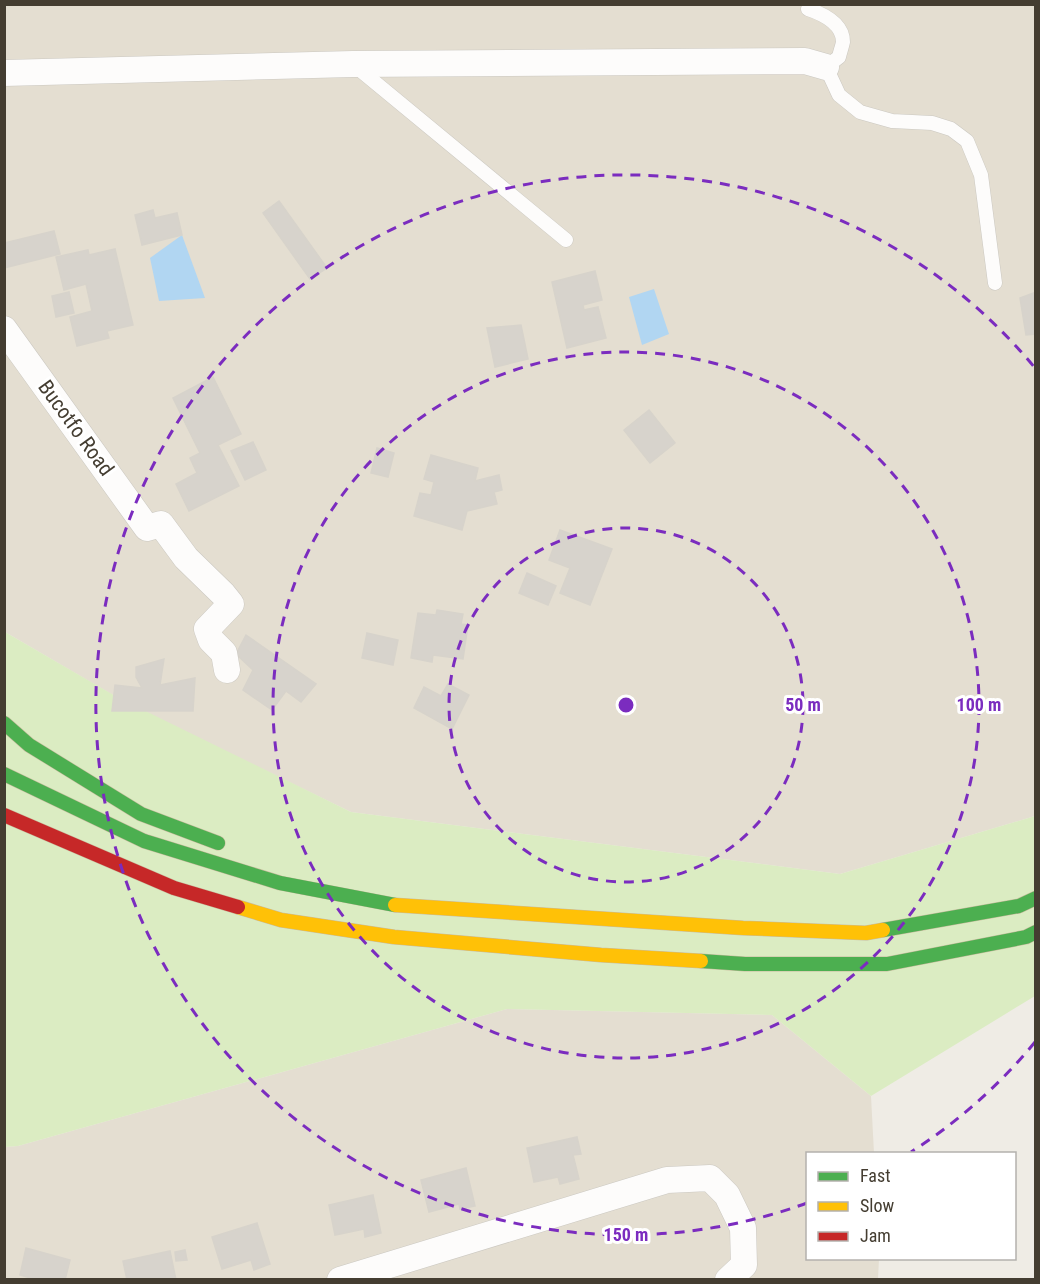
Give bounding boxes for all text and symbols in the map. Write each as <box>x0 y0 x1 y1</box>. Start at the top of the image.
street label: Bucotfo Road <box>33 376 119 480</box>
text: 50 m <box>785 694 821 715</box>
text: 100 m <box>957 694 1001 715</box>
centre of rings <box>616 695 636 715</box>
legend <box>806 1152 1016 1260</box>
text: Fast <box>860 1165 891 1186</box>
text: Slow <box>860 1195 895 1216</box>
text: 150 m <box>604 1224 648 1245</box>
text: Jam <box>860 1225 891 1246</box>

